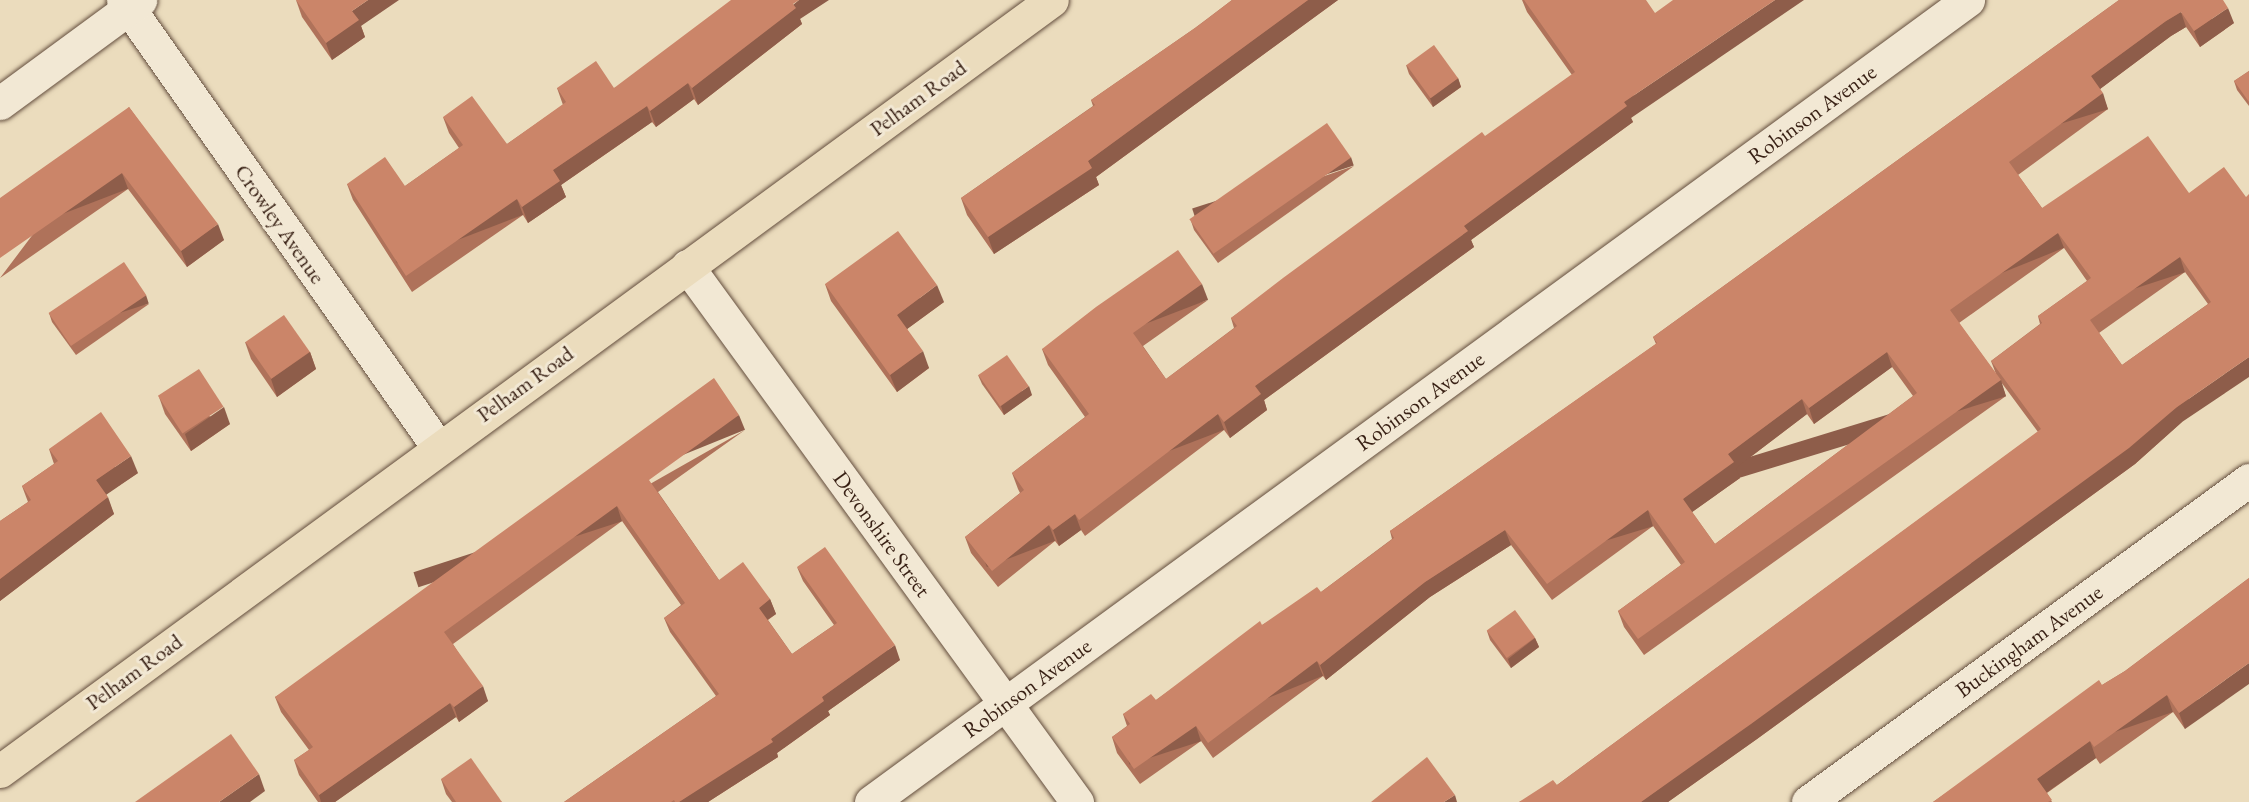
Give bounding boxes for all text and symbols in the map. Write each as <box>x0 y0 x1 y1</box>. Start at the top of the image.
street label: Pelham Road <box>865 54 971 142</box>
street label: Robinson Avenue <box>1743 59 1881 169</box>
street label: Crowley Avenue <box>229 159 331 289</box>
street label: Pelham Road <box>472 340 578 428</box>
street label: Robinson Avenue <box>1351 346 1489 456</box>
street label: Devonshire Street <box>827 466 937 602</box>
street label: Buckingham Avenue <box>1950 579 2108 703</box>
street label: Pelham Road <box>81 628 187 716</box>
street label: Robinson Avenue <box>958 633 1096 743</box>

